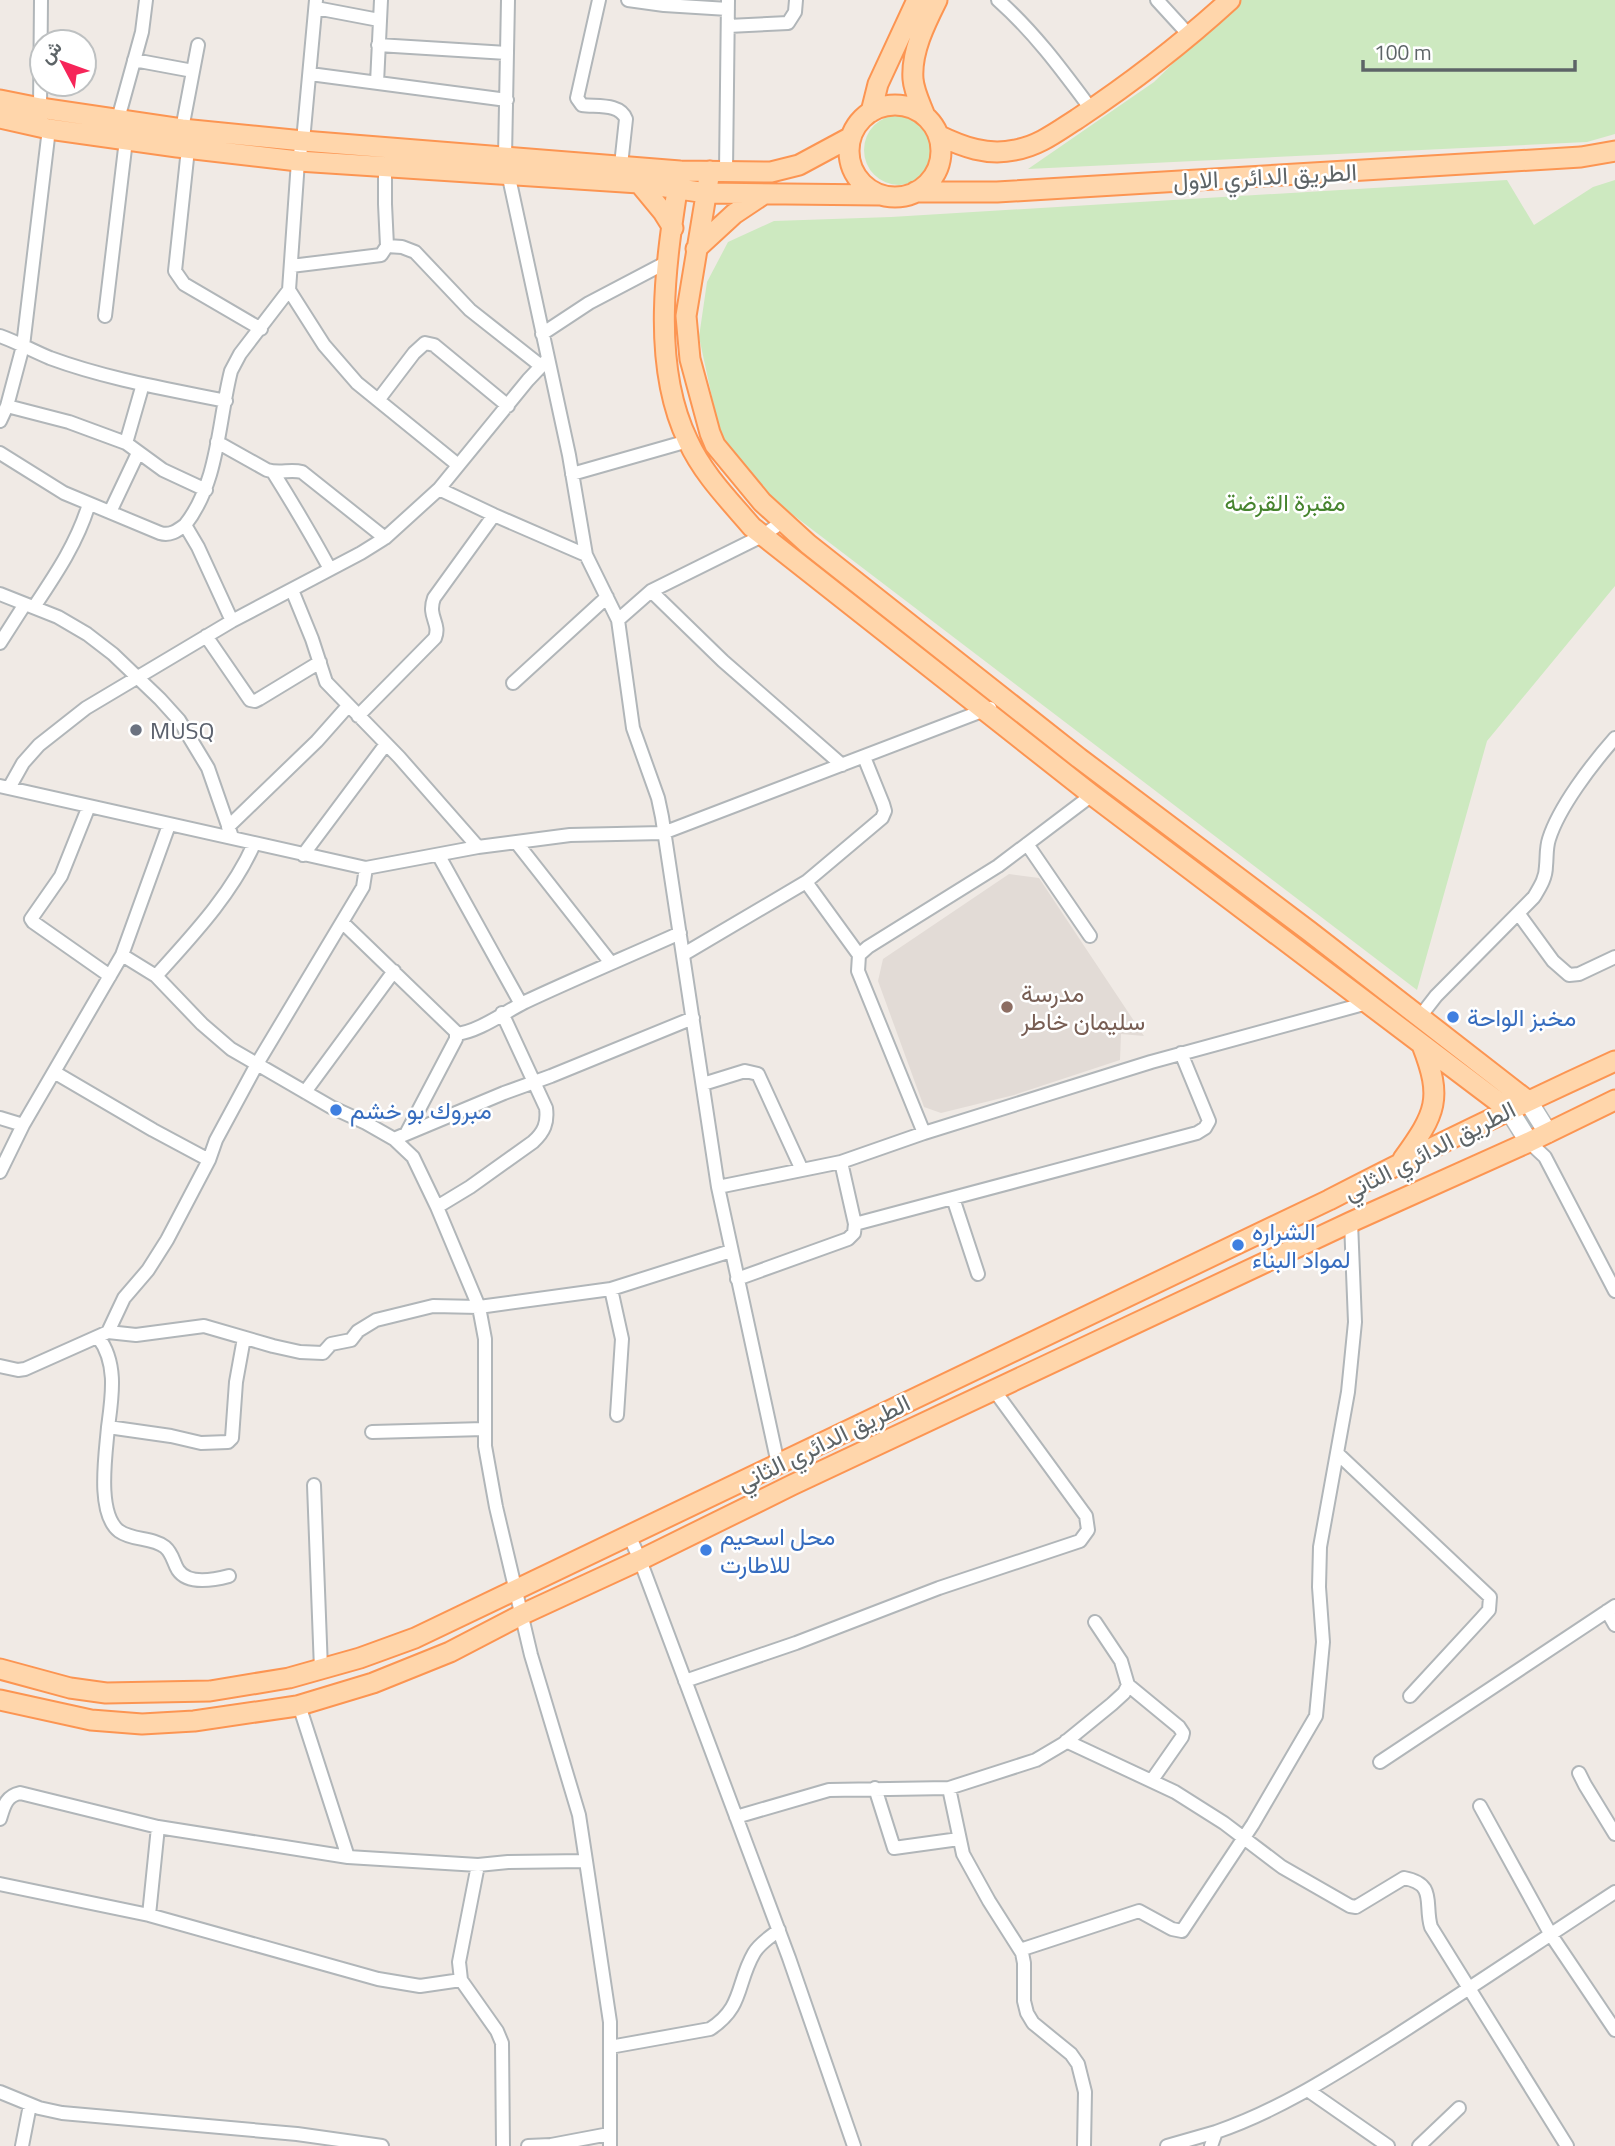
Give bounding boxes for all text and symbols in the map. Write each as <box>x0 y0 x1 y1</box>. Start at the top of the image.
north arrow <box>28 28 98 98</box>
scale bar <box>1363 28 1575 72</box>
text: ش <box>31 33 68 70</box>
text: 100 m <box>1374 36 1431 68</box>
street label: الطريق الدائري الاول <box>1172 153 1358 201</box>
park label: مقبرة القرضة <box>1224 484 1346 520</box>
place label: MUSQ <box>150 712 214 748</box>
marker: MUSQ <box>128 722 144 738</box>
place label: مدرسة سليمان خاطر <box>1020 975 1145 1039</box>
marker: مدرسة سليمان خاطر <box>999 999 1015 1015</box>
place label: مخبز الواحة <box>1467 999 1576 1035</box>
marker: مخبز الواحة <box>1445 1009 1461 1025</box>
street label: الطريق الدائري الثاني <box>1337 1091 1522 1211</box>
place label: مبروك بو خشم <box>350 1092 492 1128</box>
marker: مبروك بو خشم <box>328 1102 344 1118</box>
place label: الشراره لمواد البناء <box>1252 1213 1351 1277</box>
marker: الشراره لمواد البناء <box>1230 1237 1246 1253</box>
street label: الطريق الدائري الثاني <box>730 1384 917 1501</box>
place label: محل اسحيم للاطارت <box>720 1518 835 1582</box>
marker: محل اسحيم للاطارت <box>698 1542 714 1558</box>

